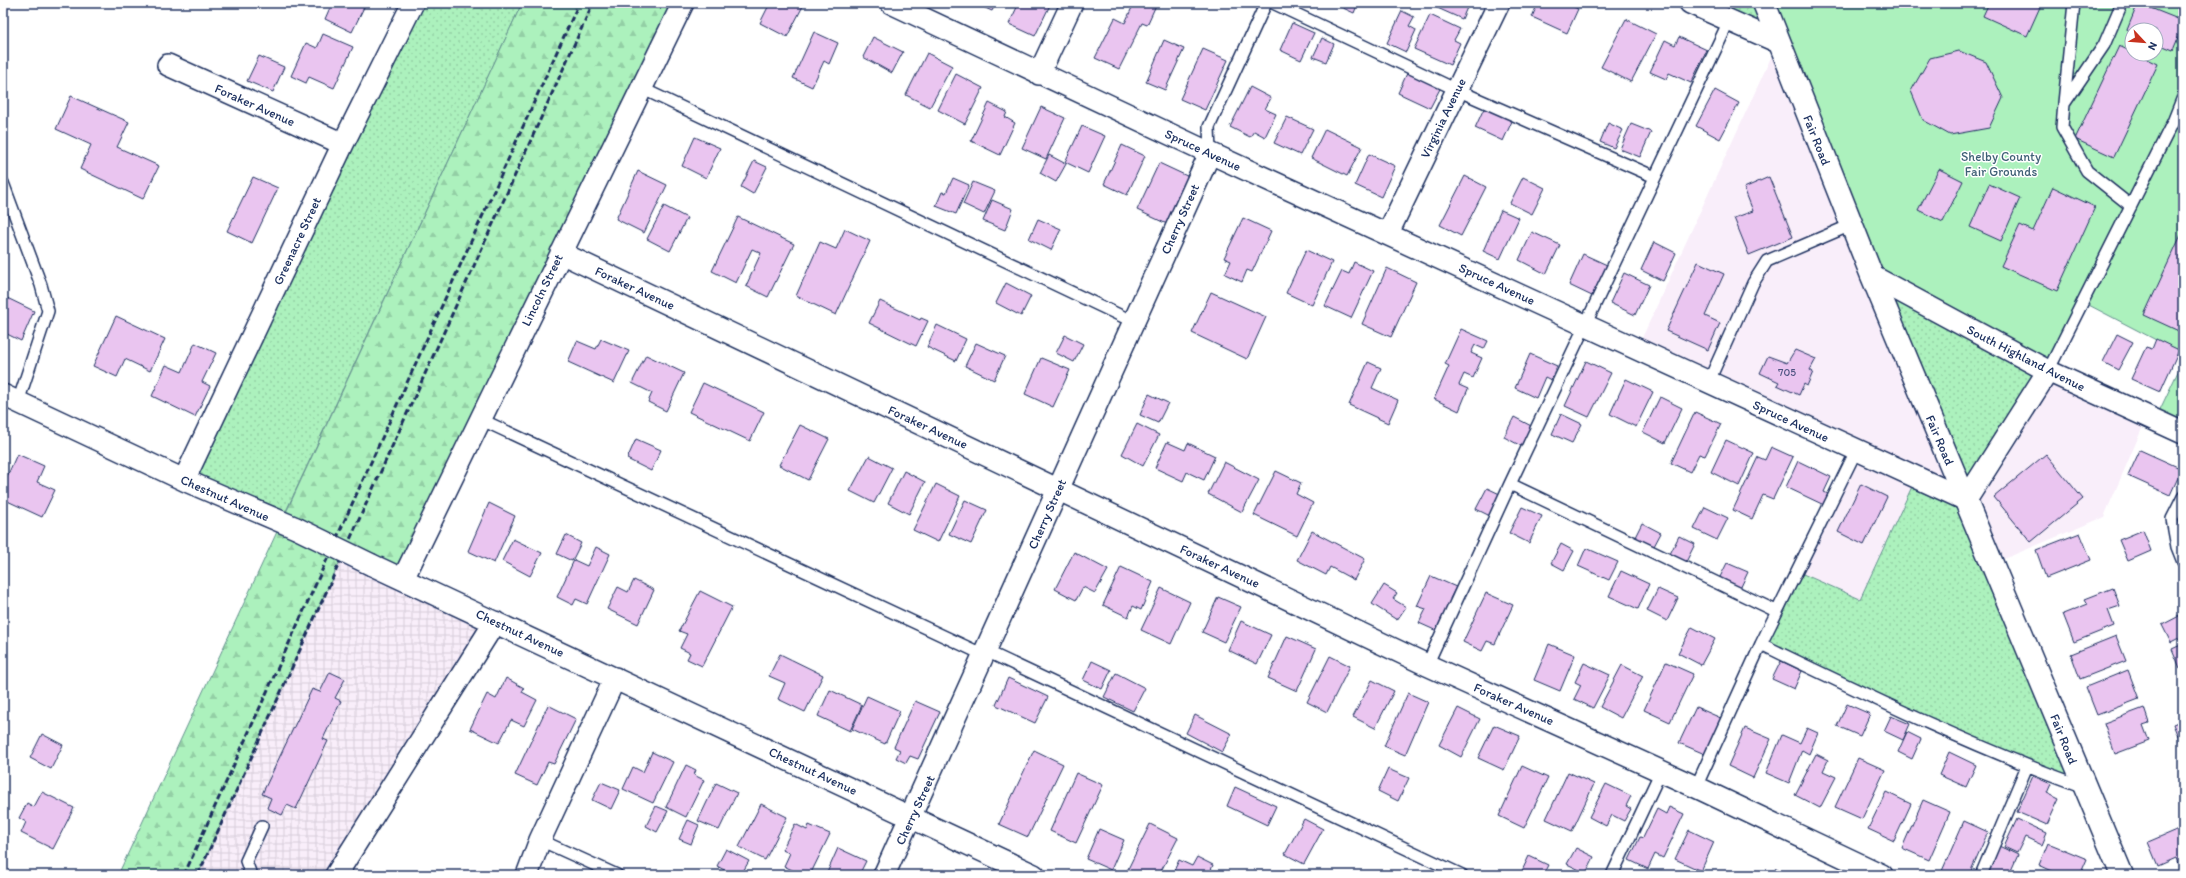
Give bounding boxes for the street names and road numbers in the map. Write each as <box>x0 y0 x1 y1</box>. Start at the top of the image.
street label: Virginia Avenue <box>1417 76 1469 160</box>
street label: Foraker Avenue <box>213 81 297 129</box>
street label: Fair Road <box>1800 113 1834 167</box>
street label: Spruce Avenue <box>1163 126 1243 174</box>
street label: Cherry Street <box>1158 181 1202 256</box>
street label: Greenacre Street <box>270 195 324 287</box>
street label: Lincoln Street <box>518 251 566 328</box>
street label: Spruce Avenue <box>1457 260 1537 308</box>
street label: Foraker Avenue <box>593 263 677 313</box>
street label: South Highland Avenue <box>1964 322 2088 394</box>
street label: Spruce Avenue <box>1751 397 1831 445</box>
street label: Foraker Avenue <box>886 402 970 452</box>
street label: Fair Road <box>1923 413 1957 467</box>
street label: Chestnut Avenue <box>178 472 272 524</box>
street label: Cherry Street <box>1025 476 1069 551</box>
street label: Foraker Avenue <box>1178 541 1262 591</box>
street label: Chestnut Avenue <box>473 606 567 660</box>
street label: Foraker Avenue <box>1472 680 1556 728</box>
street label: Fair Road <box>2047 712 2081 766</box>
street label: Chestnut Avenue <box>766 744 860 798</box>
street label: Cherry Street <box>892 773 938 847</box>

